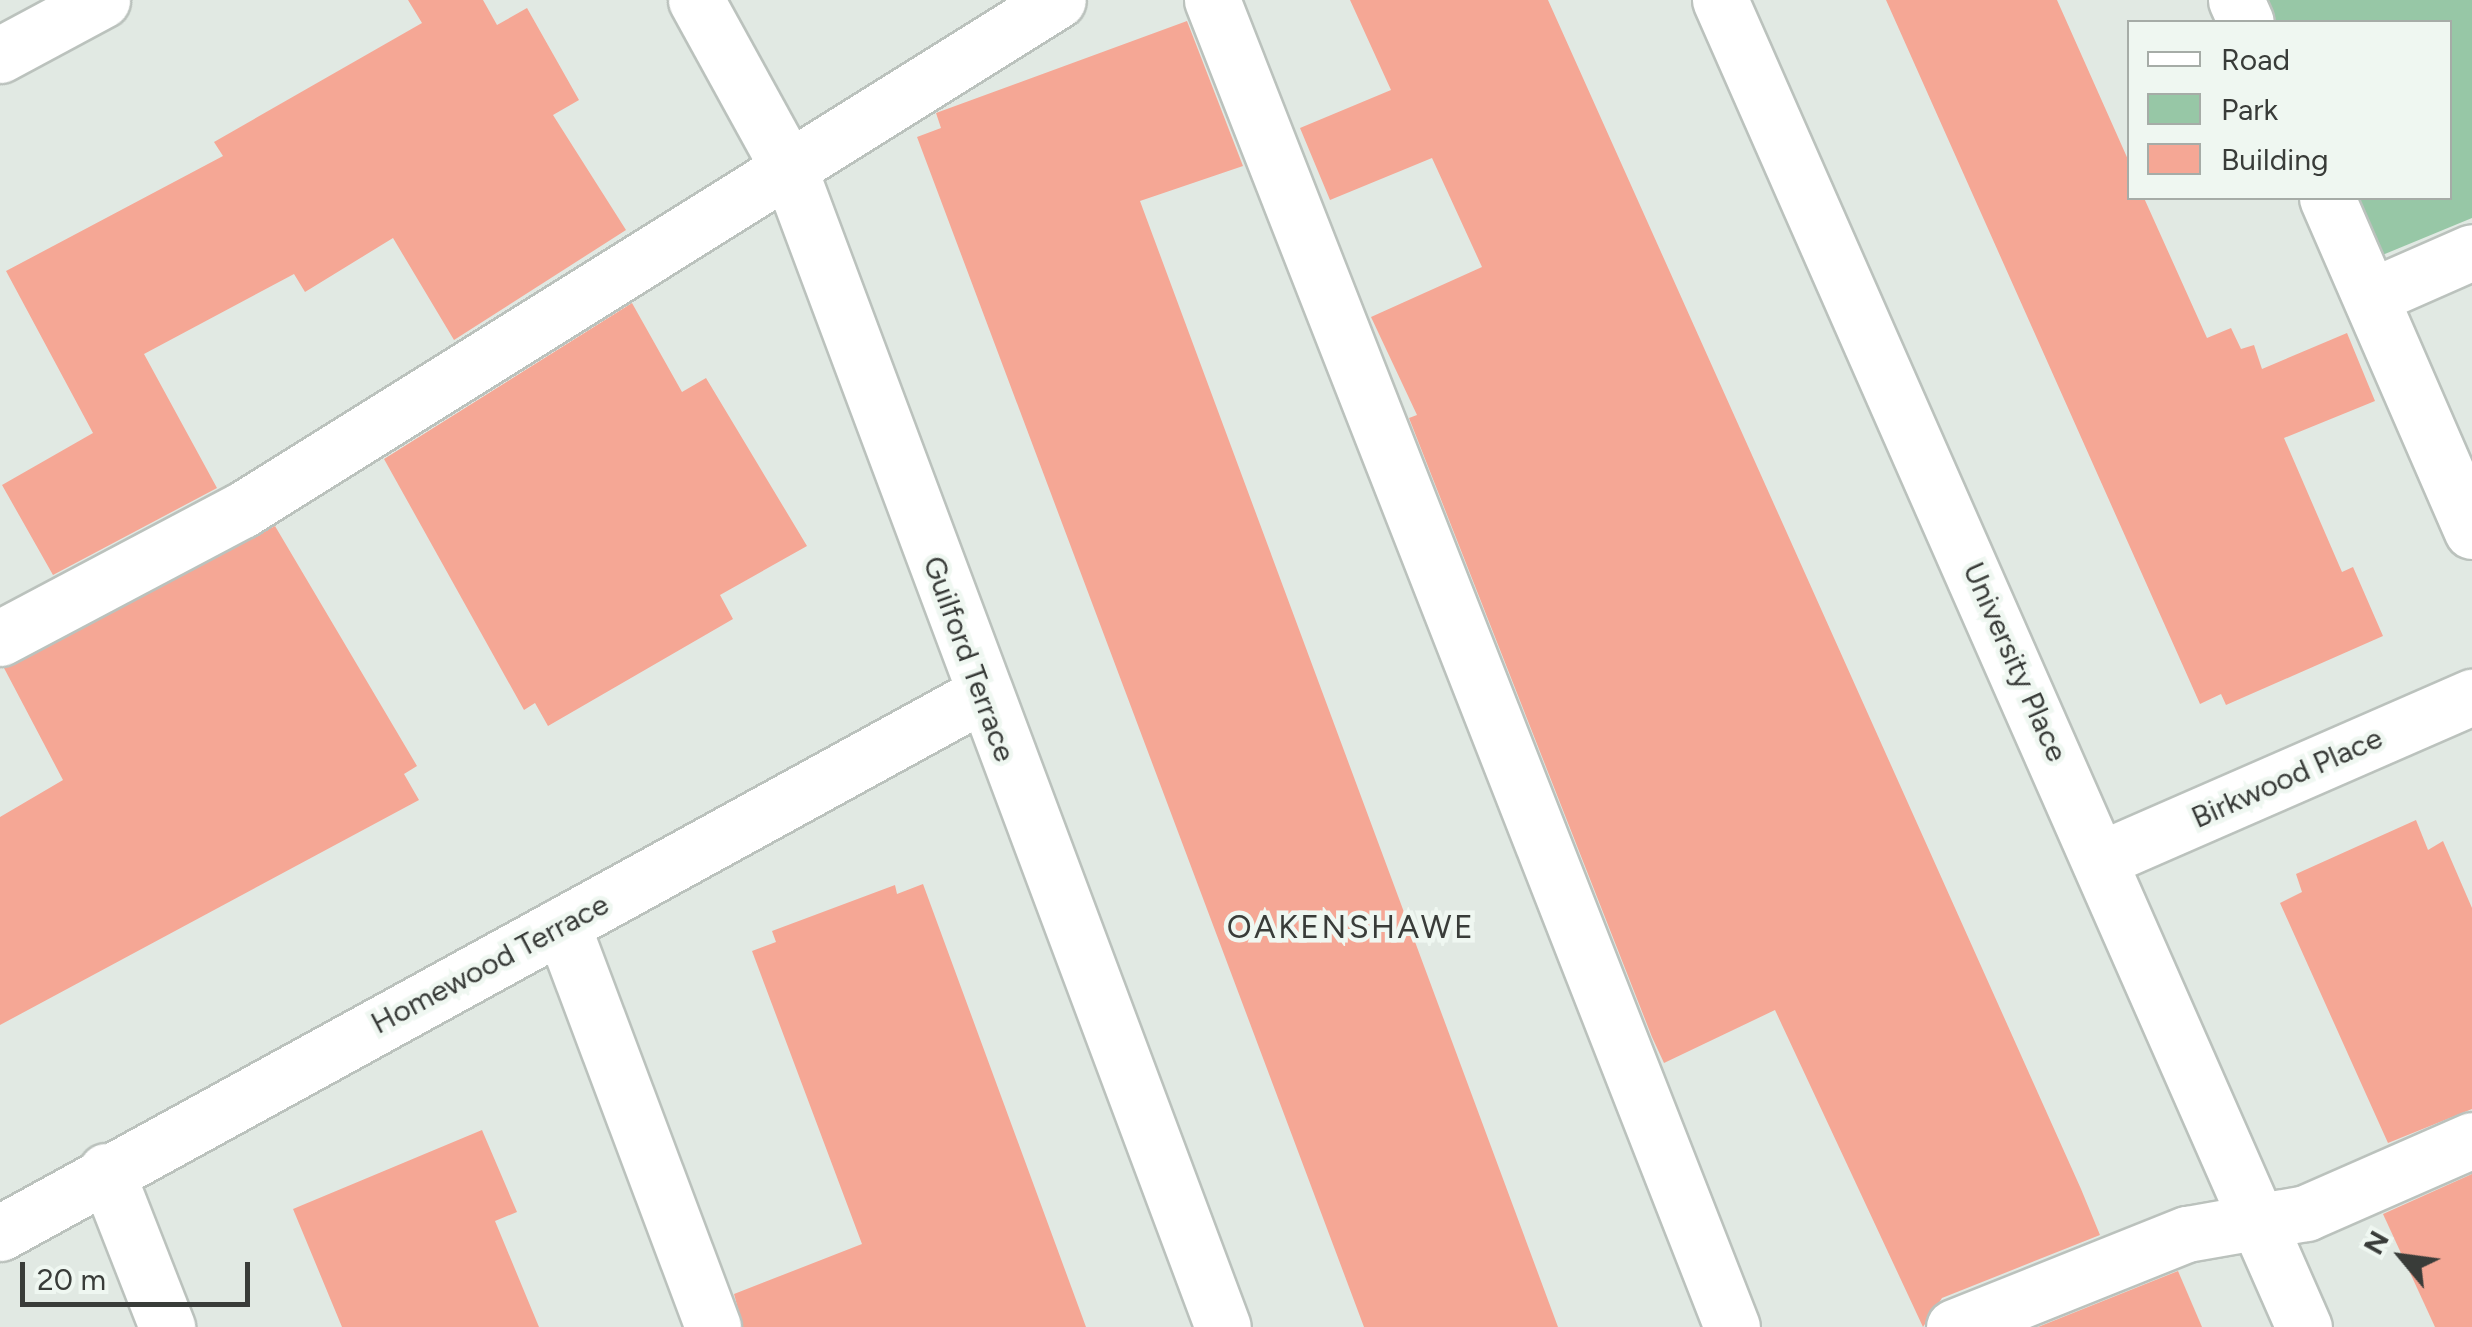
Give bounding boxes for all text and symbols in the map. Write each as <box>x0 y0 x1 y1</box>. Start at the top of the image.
legend <box>2127 20 2452 200</box>
text: Road <box>2221 41 2290 78</box>
text: Park <box>2221 91 2278 128</box>
text: Building <box>2221 141 2329 178</box>
street label: Guilford Terrace <box>915 551 1023 767</box>
street label: University Place <box>1955 557 2075 767</box>
street label: Birkwood Place <box>2186 720 2388 836</box>
street label: Homewood Terrace <box>365 886 615 1042</box>
district label: OAKENSHAWE <box>1227 908 1475 946</box>
north arrow <box>2352 1207 2452 1307</box>
text: N <box>2356 1225 2396 1260</box>
scale bar <box>25 1242 255 1304</box>
text: 20 m <box>37 1261 106 1298</box>

